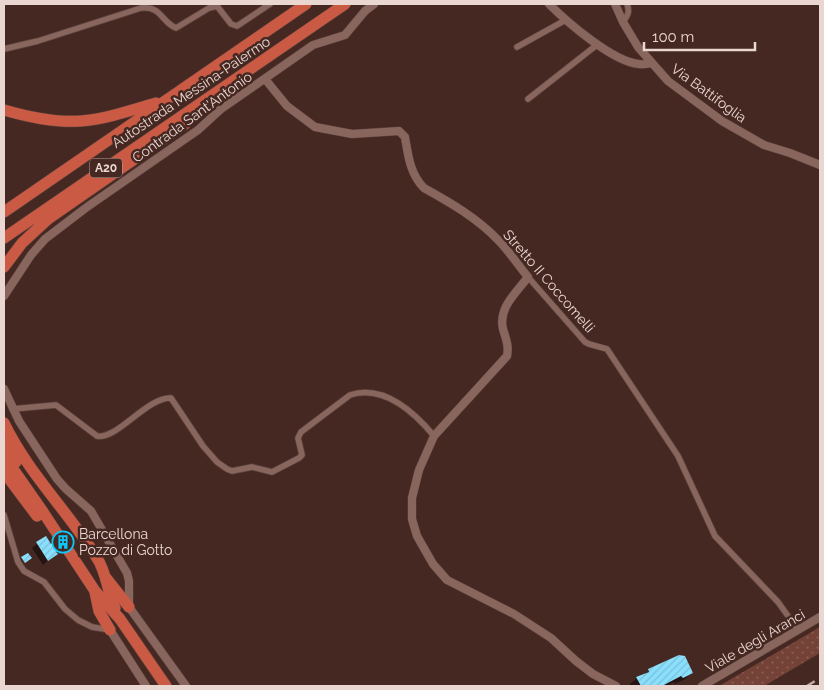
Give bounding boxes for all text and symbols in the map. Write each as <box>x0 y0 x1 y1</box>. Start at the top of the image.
scale bar <box>644 20 755 52</box>
text: 100 m <box>652 28 694 46</box>
street label: Autostrada Messina-Palermo <box>109 33 273 151</box>
street label: Via Battifoglia <box>668 60 750 126</box>
street label: Contrada Sant'Antonio <box>129 68 255 166</box>
road number: A20 <box>90 158 122 178</box>
street label: Stretto II Coccomelli <box>500 226 598 336</box>
place label: Barcellona Pozzo di Gotto <box>79 526 172 558</box>
building icon: Barcellona Pozzo di Gotto <box>51 530 75 554</box>
street label: Viale degli Aranci <box>702 606 808 676</box>

